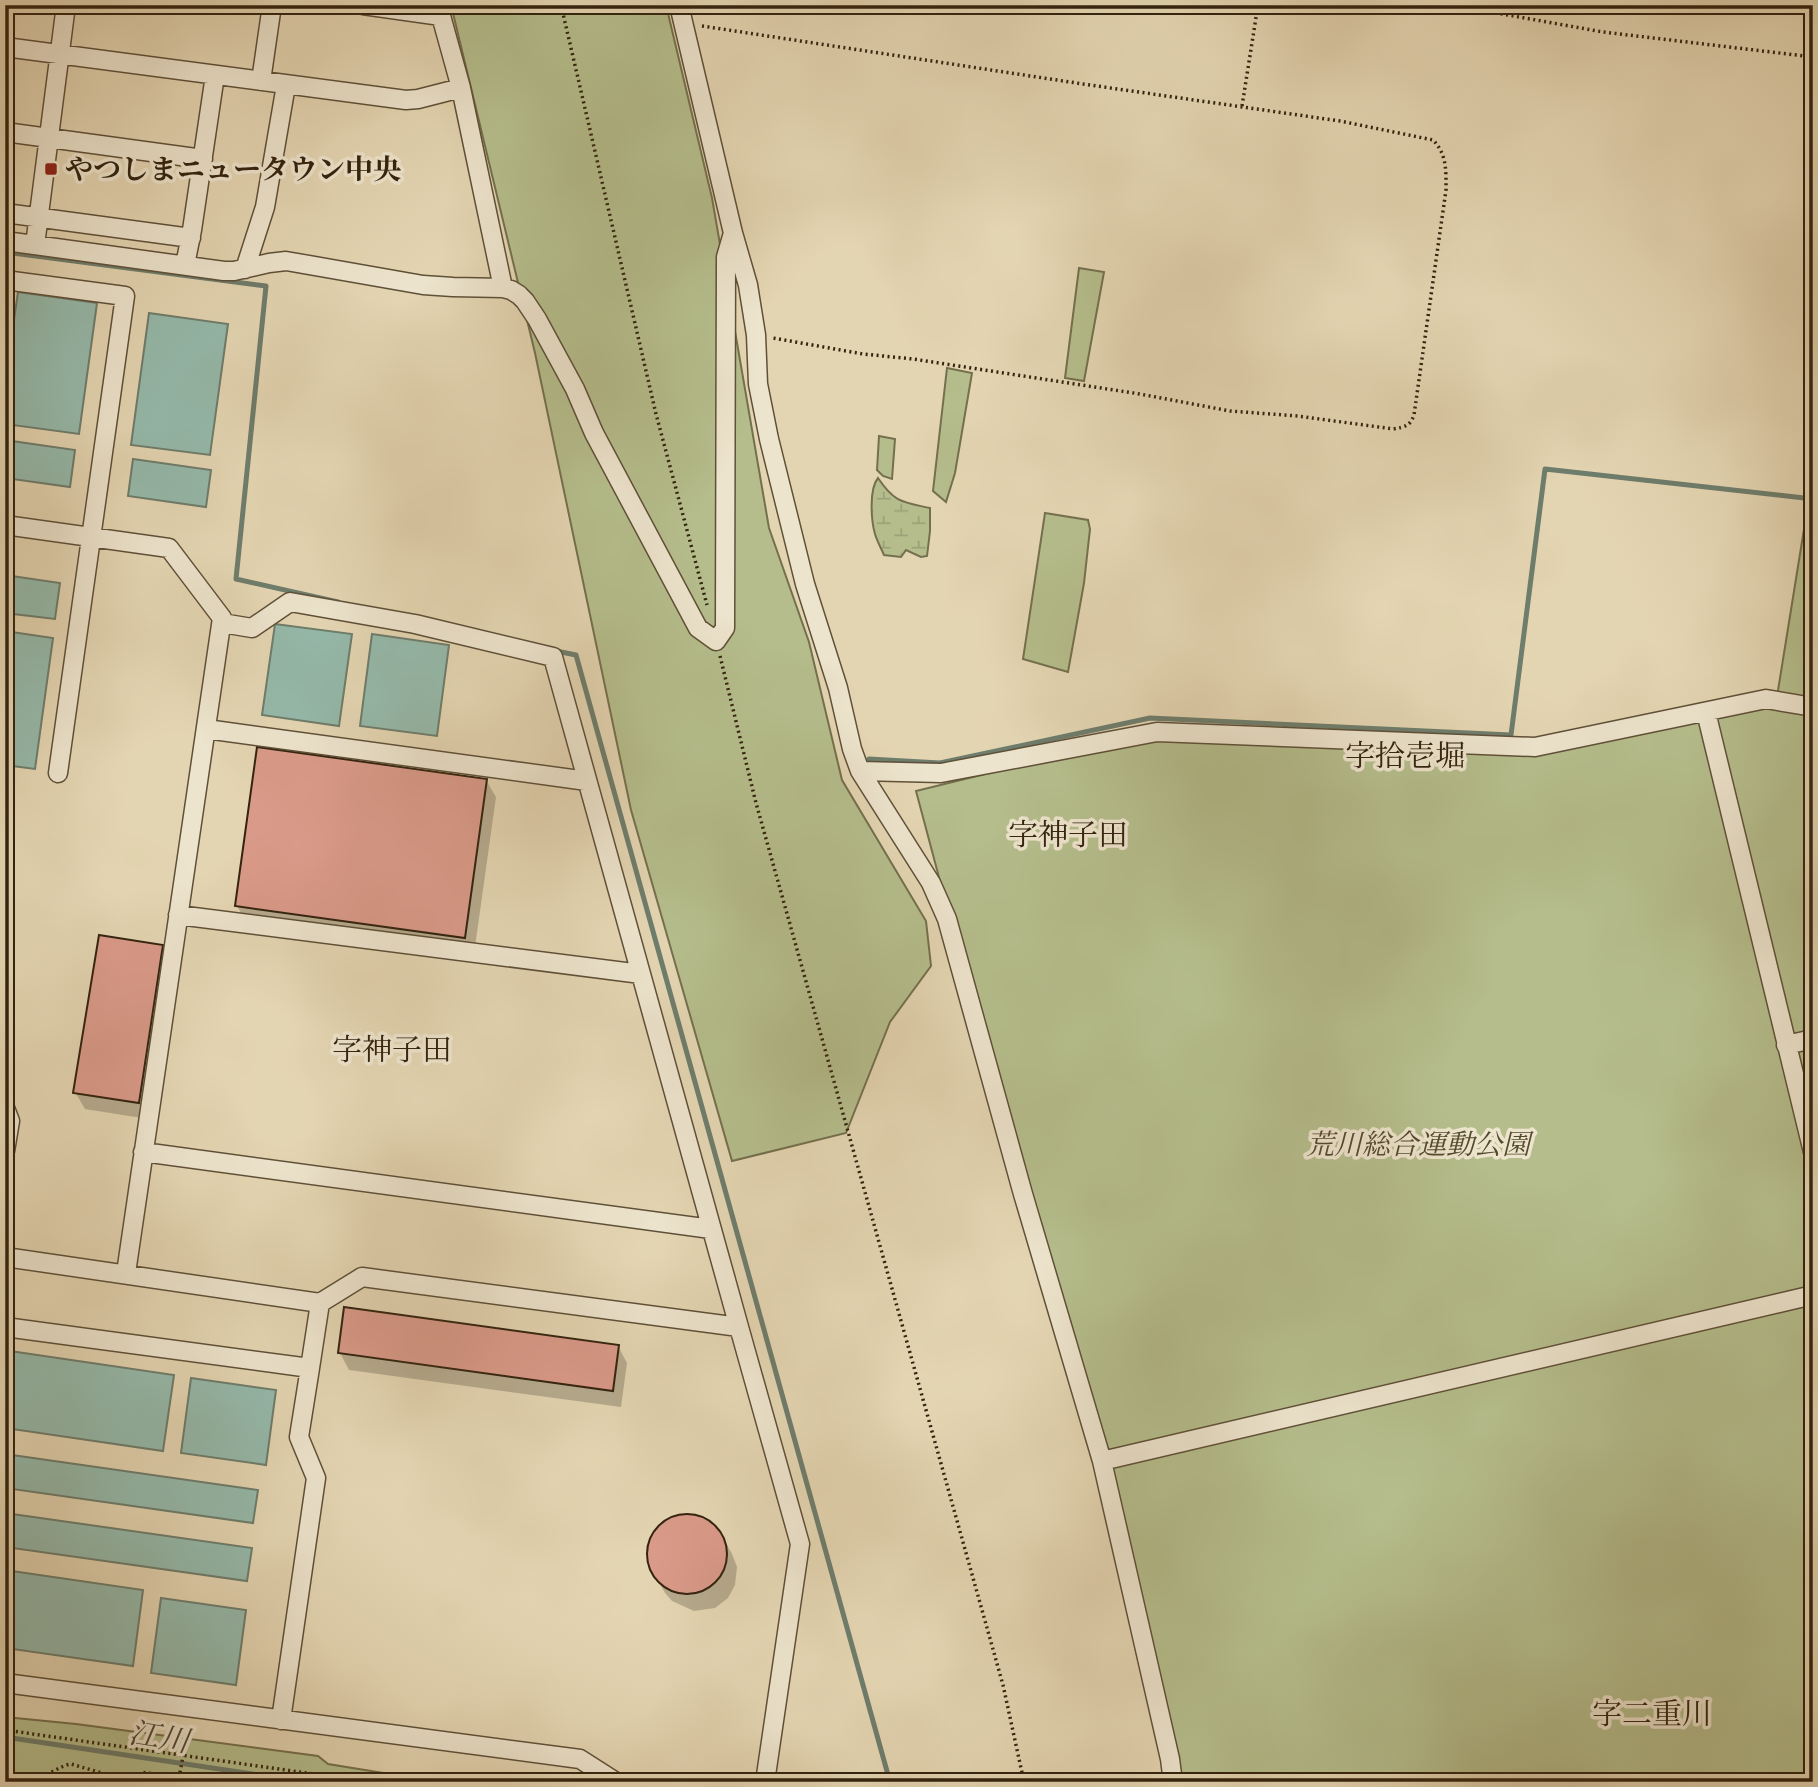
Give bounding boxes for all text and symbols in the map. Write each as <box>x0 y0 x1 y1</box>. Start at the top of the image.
place label: やつしまニュータウン中央 <box>65 153 401 188</box>
marker: やつしまニュータウン中央 <box>43 161 59 177</box>
district label: 字拾壱堀 <box>1345 738 1465 776</box>
district label: 字神子田 <box>1008 817 1128 855</box>
district label: 字神子田 <box>332 1032 452 1070</box>
park label: 荒川総合運動公園 <box>1306 1128 1534 1163</box>
district label: 字二重川 <box>1592 1696 1712 1734</box>
water label: 江川 <box>126 1715 194 1762</box>

